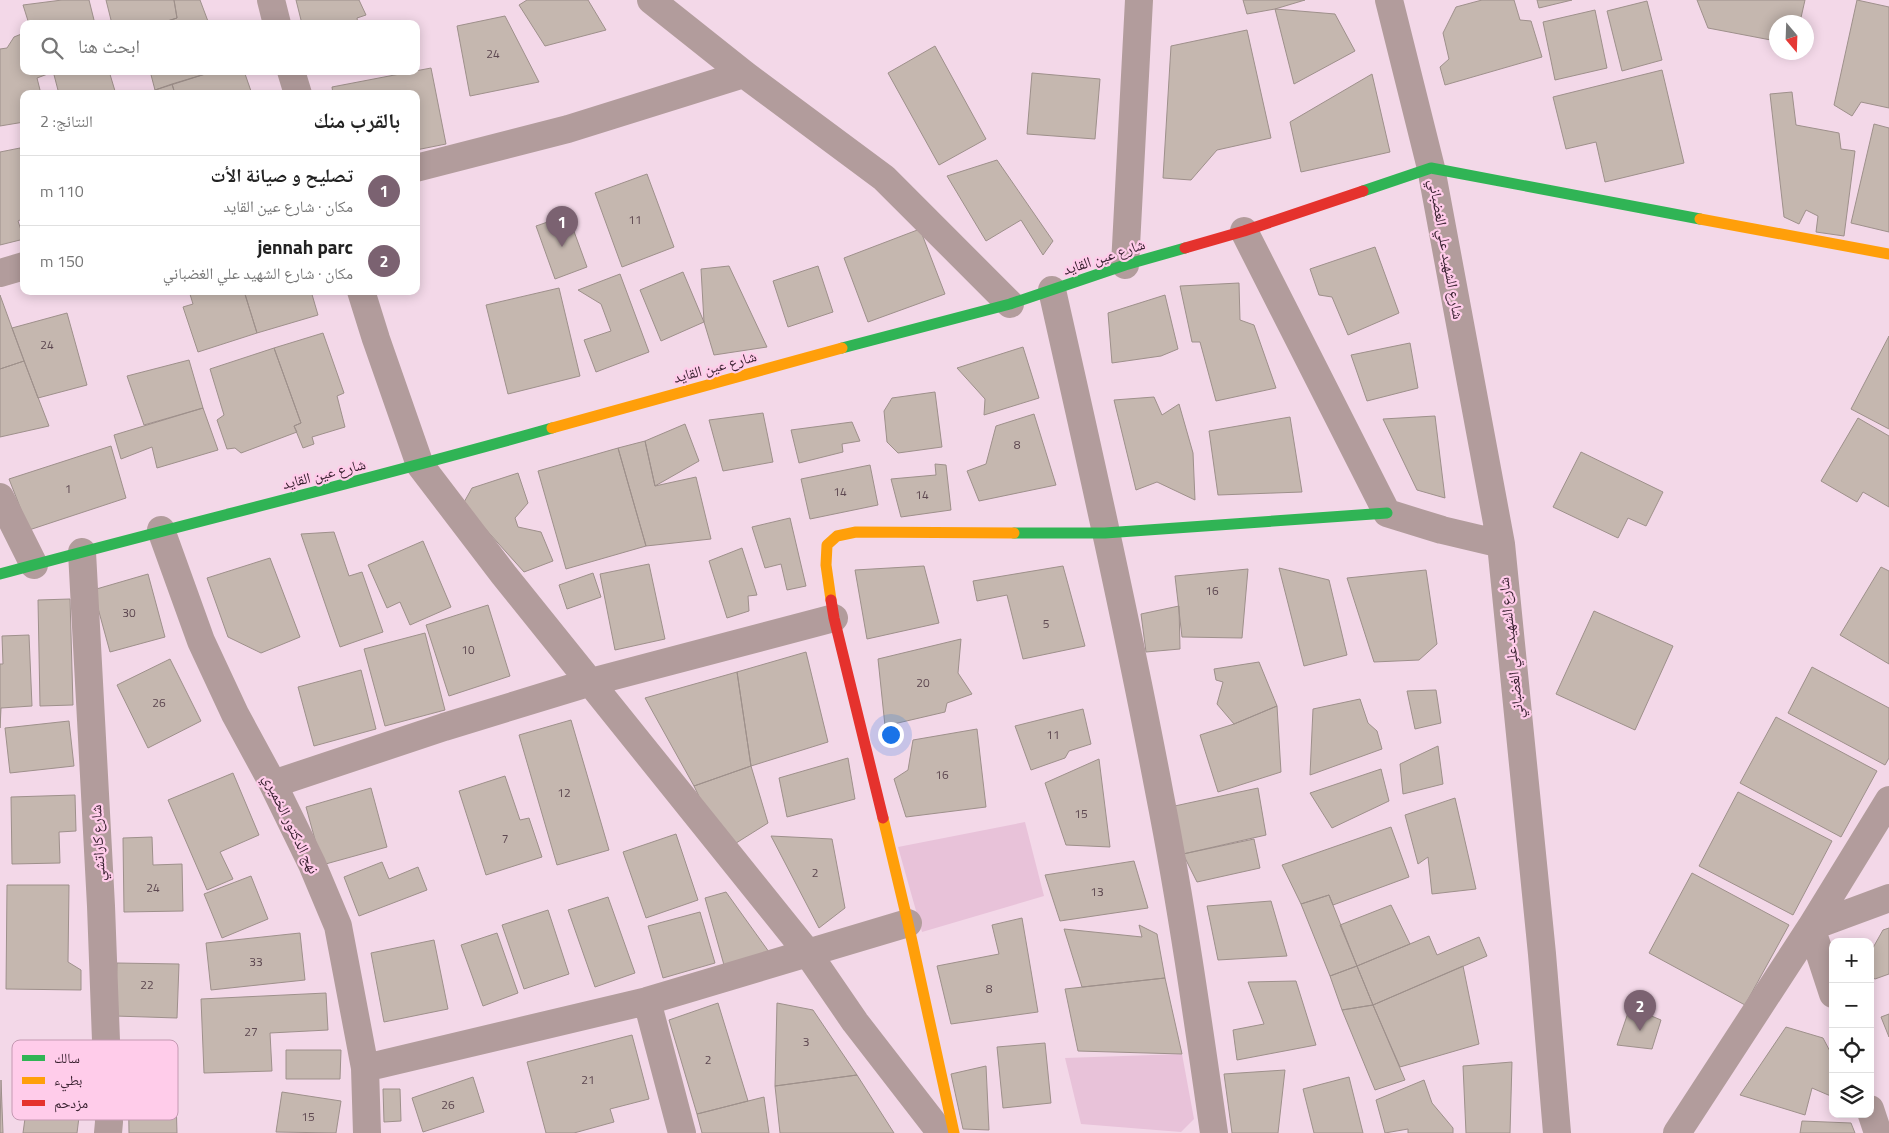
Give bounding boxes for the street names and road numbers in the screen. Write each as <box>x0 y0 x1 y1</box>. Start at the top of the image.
street label: شارع الشهيد علي الغضباني <box>1422 177 1470 321</box>
street label: شارع عين القايد <box>1060 232 1148 281</box>
street label: شارع عين القايد <box>671 344 759 389</box>
street label: شارع عين القايد <box>280 452 368 495</box>
street label: شارع الشهيد علي الغضباني <box>1492 576 1530 720</box>
street label: نهج الدكتور الخميري <box>257 770 326 878</box>
street label: شارع كاراتشي <box>84 804 112 882</box>

